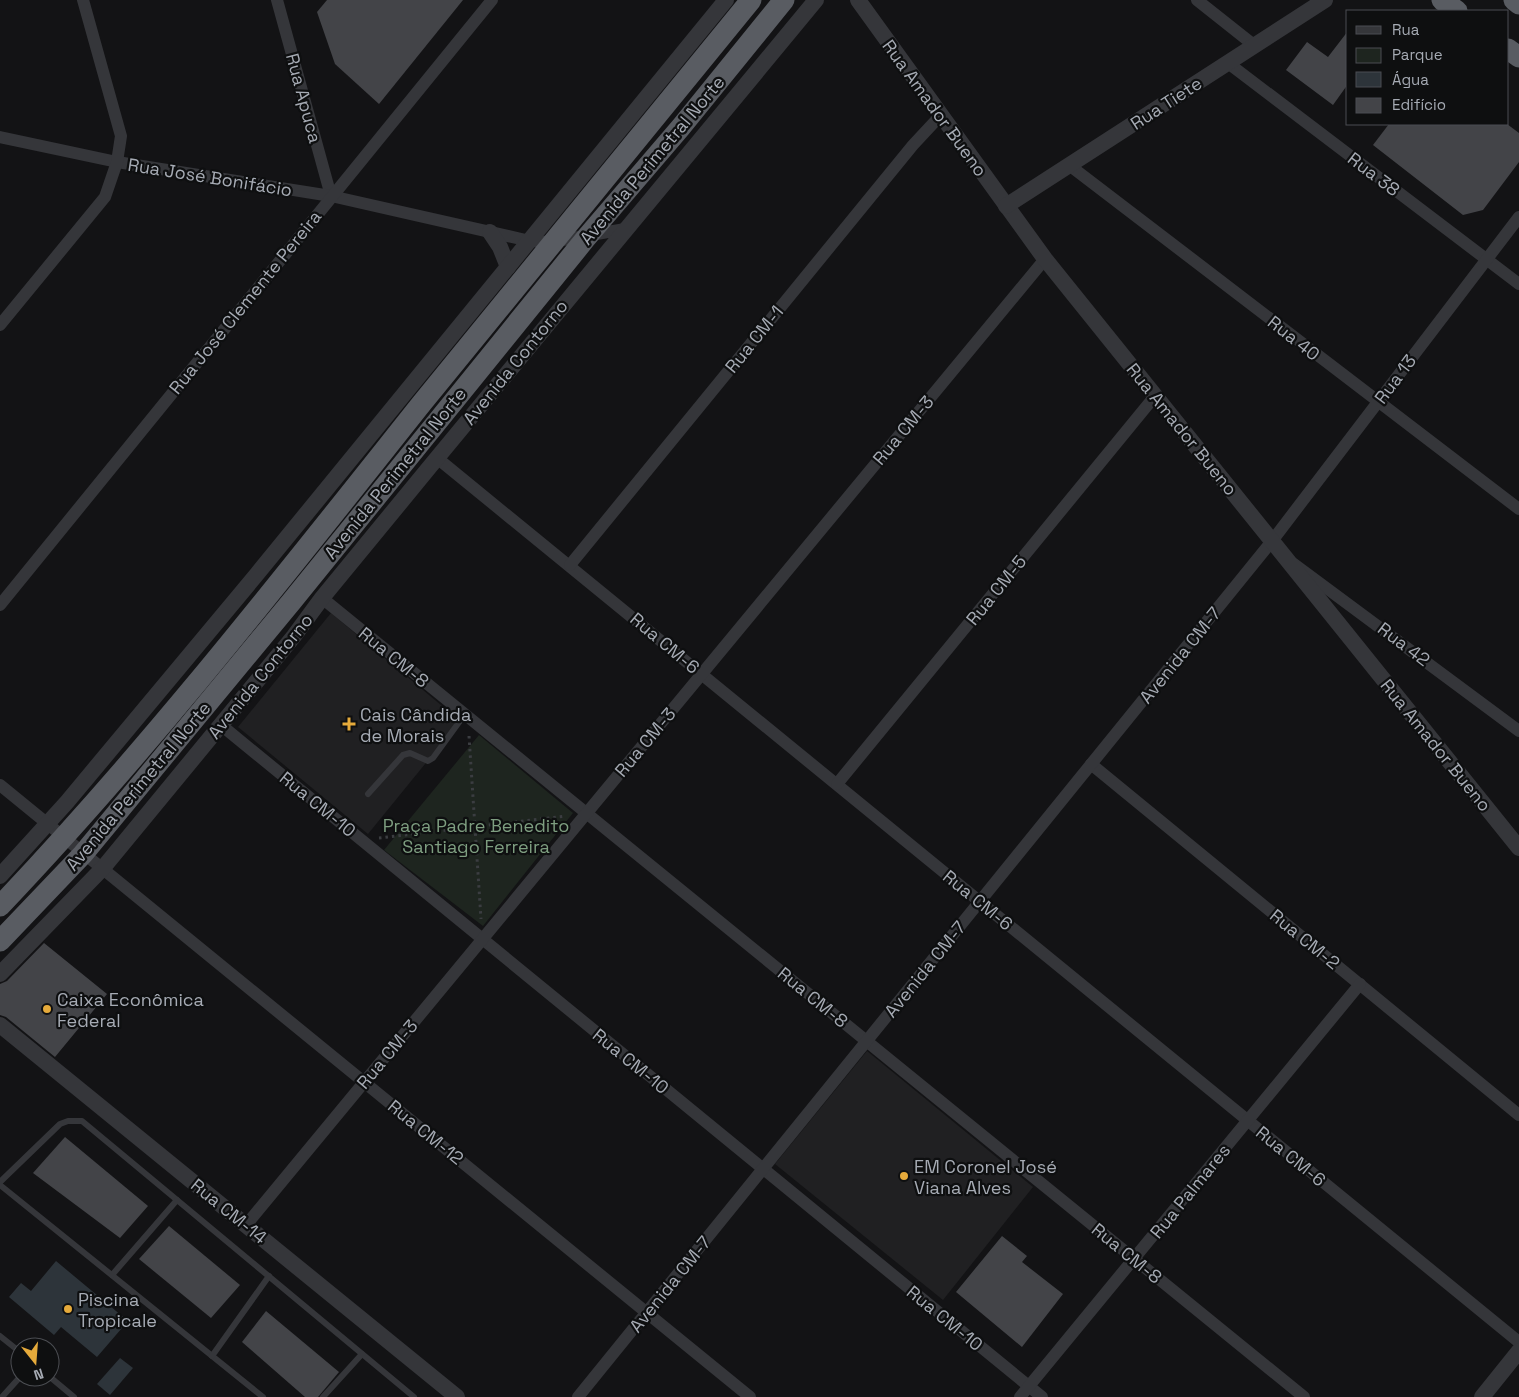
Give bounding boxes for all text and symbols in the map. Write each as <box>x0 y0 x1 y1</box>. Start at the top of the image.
legend <box>1346 10 1509 125</box>
text: Rua <box>1392 20 1420 39</box>
street label: Rua Amador Bueno <box>878 35 992 181</box>
text: Parque <box>1392 45 1443 64</box>
street label: Rua Apuca <box>281 51 327 145</box>
text: Água <box>1392 70 1429 89</box>
street label: Avenida Perimetral Norte <box>574 71 730 249</box>
street label: Rua Tiete <box>1126 71 1206 135</box>
text: Edifício <box>1392 95 1446 114</box>
street label: Rua 38 <box>1343 147 1405 201</box>
street label: Rua José Bonifácio <box>126 153 294 201</box>
street label: Rua José Clemente Pereira <box>164 205 326 399</box>
street label: Avenida Contorno <box>457 295 573 429</box>
street label: Rua CM-1 <box>720 301 788 377</box>
street label: Rua 40 <box>1263 310 1325 366</box>
street label: Rua 13 <box>1369 350 1421 408</box>
street label: Rua Amador Bueno <box>1121 358 1243 500</box>
street label: Avenida Perimetral Norte <box>319 383 471 563</box>
street label: Rua CM-3 <box>867 391 939 469</box>
street label: Rua CM-5 <box>961 550 1031 630</box>
street label: Avenida CM-7 <box>1134 602 1226 708</box>
street label: Rua CM-6 <box>626 607 704 679</box>
street label: Avenida Contorno <box>202 609 318 743</box>
street label: Rua 42 <box>1373 617 1435 671</box>
street label: Rua CM-8 <box>354 622 434 692</box>
street label: Rua Amador Bueno <box>1375 674 1497 816</box>
street label: Avenida Perimetral Norte <box>60 697 216 875</box>
place label: Cais Cândida de Morais <box>360 703 471 747</box>
street label: Rua CM-3 <box>609 703 681 781</box>
marker: Cais Cândida de Morais <box>342 717 356 731</box>
street label: Rua CM-10 <box>275 766 361 842</box>
park label: Praça Padre Benedito Santiago Ferreira <box>383 814 569 858</box>
street label: Rua CM-6 <box>938 865 1018 935</box>
street label: Rua CM-2 <box>1265 904 1345 974</box>
street label: Avenida CM-7 <box>879 916 971 1022</box>
street label: Rua CM-8 <box>773 962 853 1032</box>
place label: Caixa Econômica Federal <box>57 988 204 1032</box>
marker: Caixa Econômica Federal <box>41 1003 53 1015</box>
street label: Rua CM-3 <box>351 1015 423 1093</box>
street label: Rua CM-10 <box>588 1023 674 1099</box>
street label: Rua CM-12 <box>383 1094 469 1170</box>
street label: Rua CM-6 <box>1251 1121 1331 1191</box>
street label: Rua Palmares <box>1145 1139 1235 1243</box>
place label: EM Coronel José Viana Alves <box>914 1155 1057 1199</box>
marker: EM Coronel José Viana Alves <box>898 1170 910 1182</box>
street label: Rua CM-14 <box>186 1173 272 1249</box>
street label: Rua CM-8 <box>1087 1218 1167 1288</box>
street label: Avenida CM-7 <box>624 1231 716 1337</box>
street label: Rua CM-10 <box>902 1280 988 1356</box>
place label: Piscina Tropicale <box>78 1288 157 1332</box>
marker: Piscina Tropicale <box>62 1303 74 1315</box>
north arrow <box>10 1337 60 1387</box>
text: N <box>32 1364 46 1384</box>

